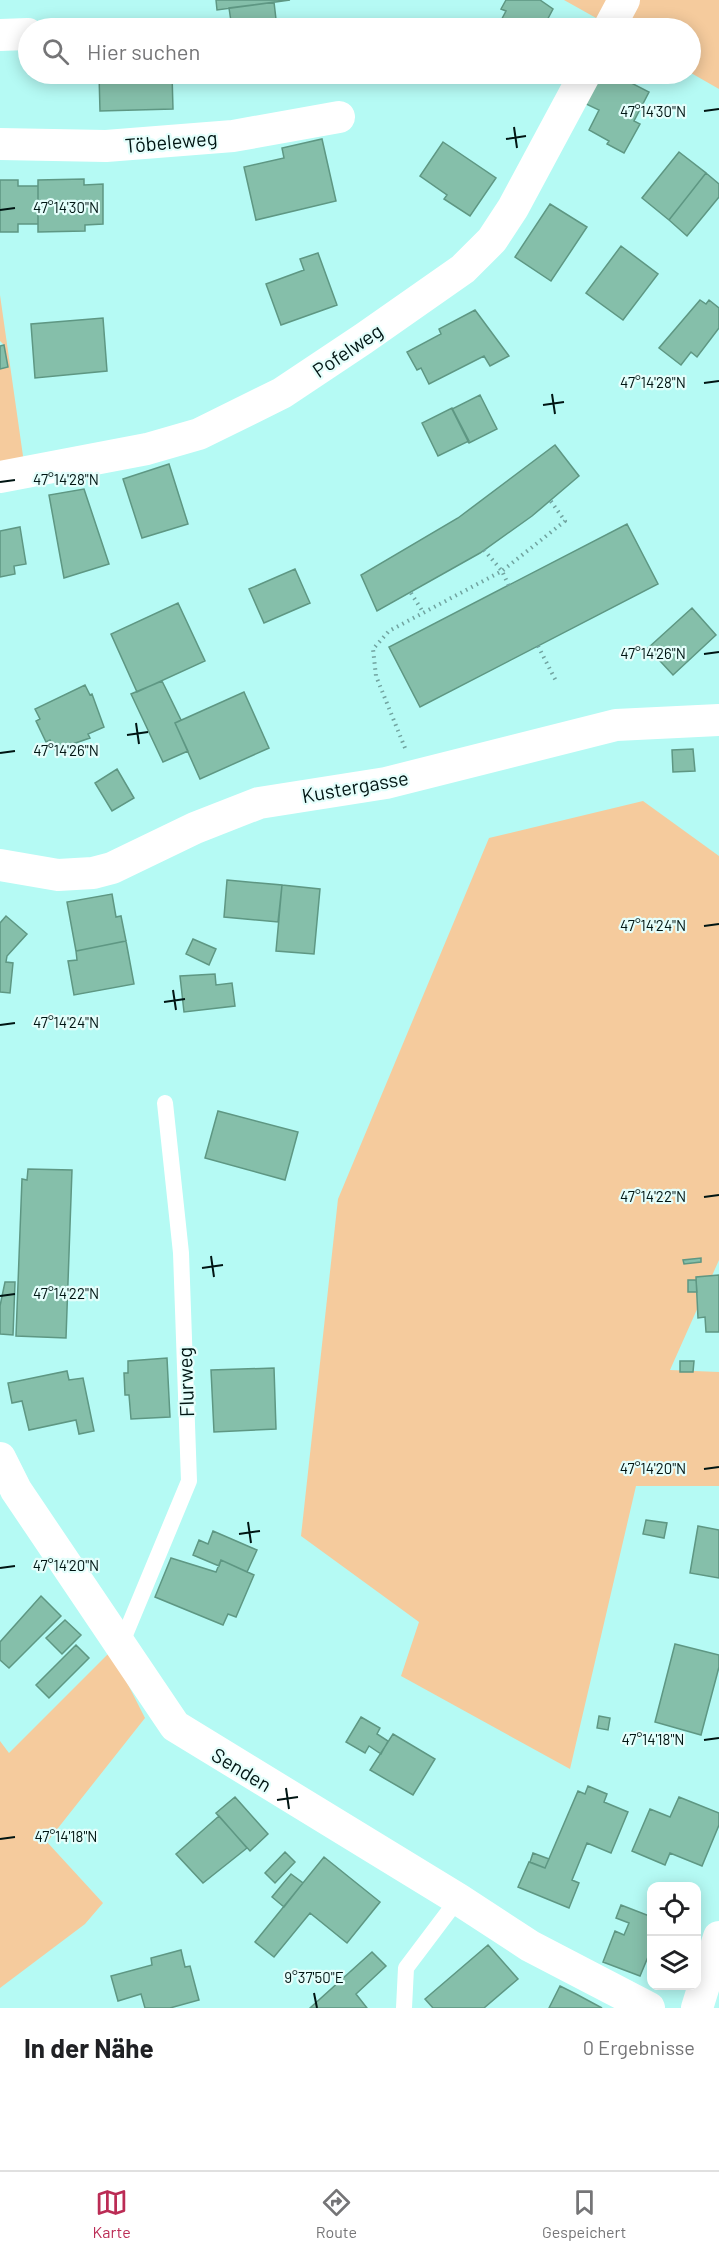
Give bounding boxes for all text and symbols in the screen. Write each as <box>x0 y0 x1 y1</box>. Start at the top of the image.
search box <box>18 18 701 84</box>
icon: search <box>39 35 72 68</box>
text: Hier suchen <box>87 38 200 64</box>
text: 47°14'30"N <box>620 102 686 120</box>
street label: Töbeleweg <box>124 125 218 157</box>
text: 47°14'30"N <box>33 198 99 216</box>
street label: Pofelweg <box>307 318 387 382</box>
text: 47°14'28"N <box>620 373 686 391</box>
text: 47°14'28"N <box>33 470 99 488</box>
text: 47°14'26"N <box>620 644 686 662</box>
text: 47°14'26"N <box>33 741 99 759</box>
street label: Kustergasse <box>300 765 410 807</box>
text: 47°14'24"N <box>620 916 686 934</box>
text: 47°14'24"N <box>33 1013 99 1031</box>
text: 47°14'22"N <box>620 1187 686 1205</box>
text: 47°14'22"N <box>33 1284 99 1302</box>
street label: Flurweg <box>172 1347 198 1417</box>
text: 47°14'20"N <box>620 1459 686 1477</box>
text: 47°14'20"N <box>33 1556 99 1574</box>
text: 47°14'18"N <box>621 1730 685 1748</box>
street label: Senden <box>208 1742 276 1796</box>
text: 47°14'18"N <box>34 1827 98 1845</box>
map controls <box>647 1882 701 1990</box>
button: locate <box>647 1882 701 1936</box>
button: layers <box>647 1936 701 1990</box>
text: 9°37'50"E <box>284 1968 344 1986</box>
text: In der Nähe <box>24 2032 154 2063</box>
text: 0 Ergebnisse <box>583 2035 695 2059</box>
tab: Karte <box>93 2186 131 2241</box>
tab: Route <box>316 2186 357 2241</box>
tab: Gespeichert <box>542 2186 626 2241</box>

